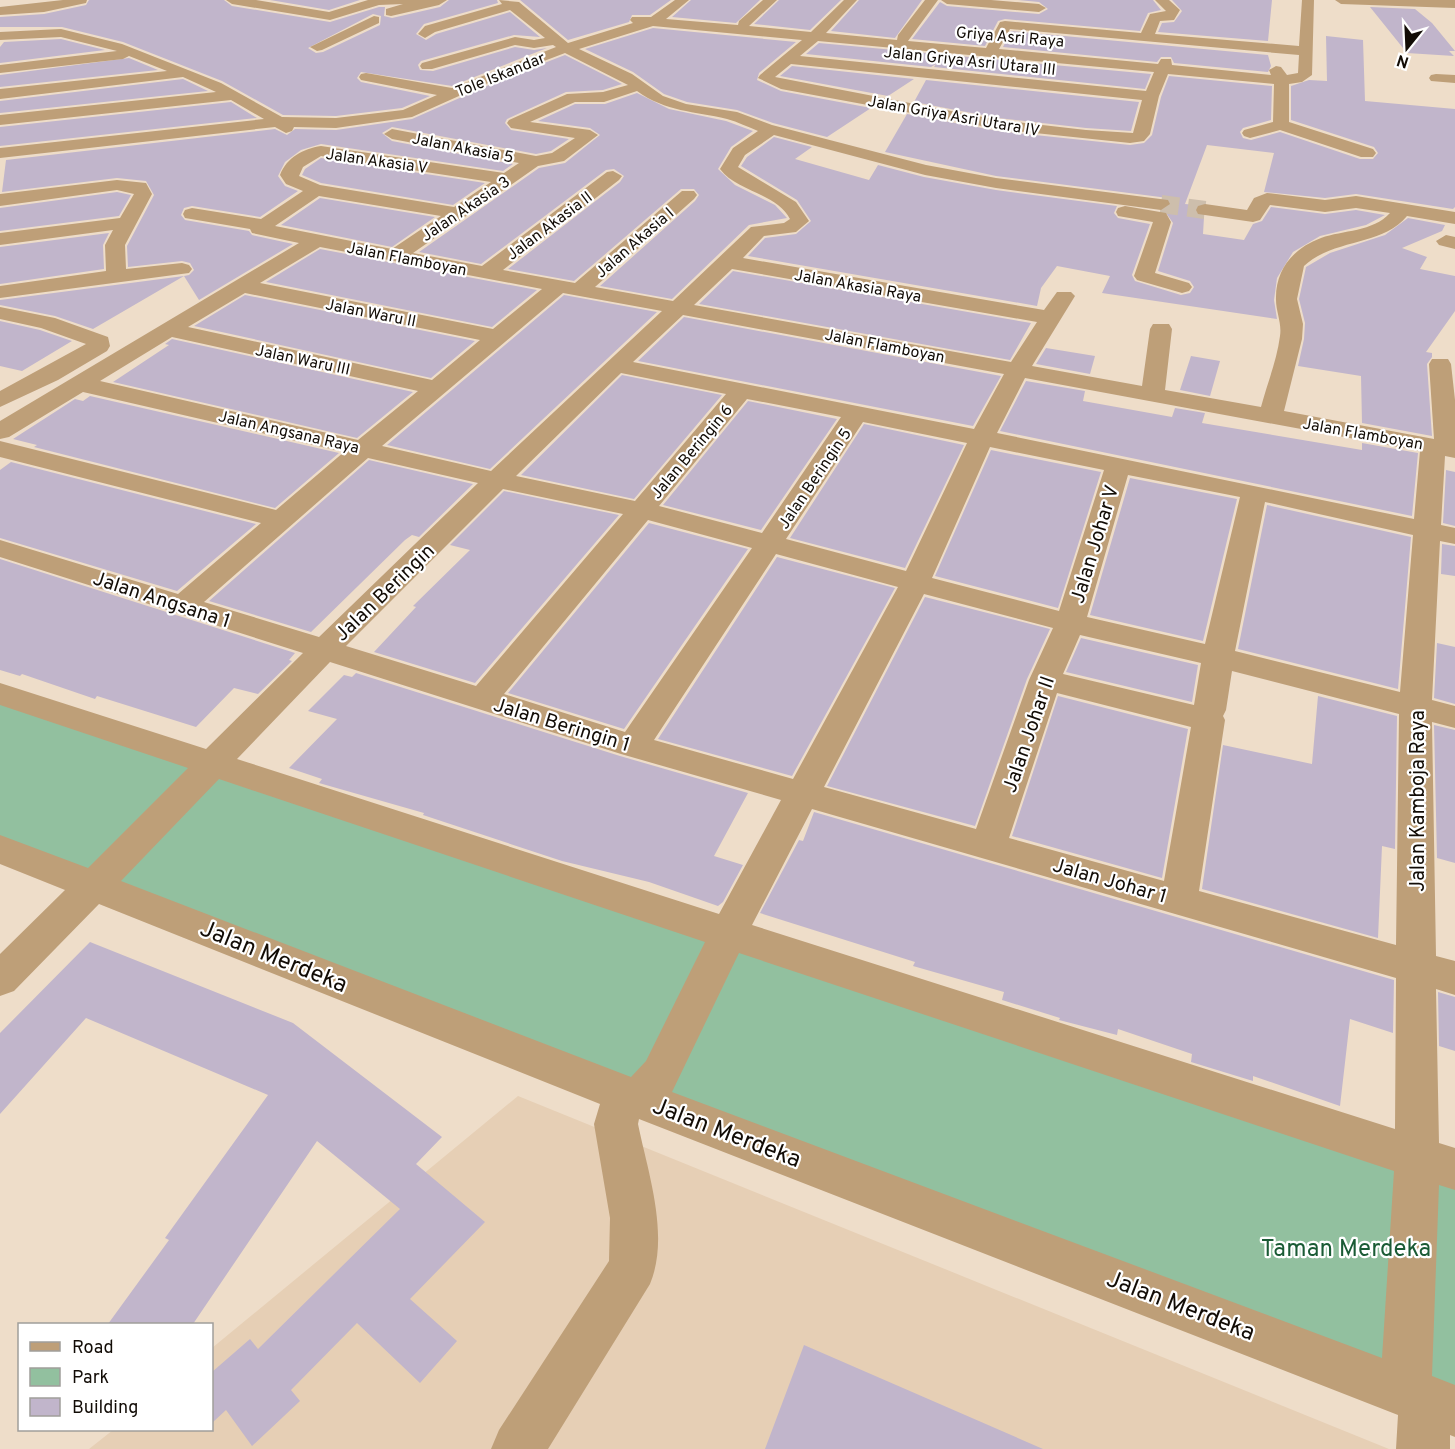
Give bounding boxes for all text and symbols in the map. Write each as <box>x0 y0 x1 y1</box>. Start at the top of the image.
north arrow <box>1377 18 1437 78</box>
street label: Griya Asri Raya <box>955 23 1065 53</box>
street label: Jalan Griya Asri Utara III <box>883 43 1057 81</box>
street label: Tole Iskandar <box>453 49 548 103</box>
text: N <box>1394 49 1412 72</box>
street label: Jalan Griya Asri Utara IV <box>866 92 1041 142</box>
street label: Jalan Akasia 5 <box>410 129 515 169</box>
street label: Jalan Akasia V <box>324 145 429 179</box>
street label: Jalan Akasia 3 <box>418 173 514 247</box>
street label: Jalan Akasia II <box>503 188 597 265</box>
street label: Jalan Akasia I <box>592 204 679 283</box>
street label: Jalan Flamboyan <box>345 239 468 281</box>
street label: Jalan Akasia Raya <box>793 266 923 308</box>
street label: Jalan Waru II <box>324 295 418 333</box>
street label: Jalan Flamboyan <box>823 326 946 368</box>
street label: Jalan Waru III <box>253 341 352 381</box>
street label: Jalan Beringin 6 <box>647 401 738 504</box>
street label: Jalan Angsana Raya <box>216 407 361 459</box>
street label: Jalan Flamboyan <box>1301 415 1424 455</box>
street label: Jalan Beringin 5 <box>775 425 857 533</box>
street label: Jalan Johar V <box>1066 482 1126 607</box>
street label: Jalan Beringin <box>330 539 441 648</box>
street label: Jalan Angsana 1 <box>89 566 233 635</box>
street label: Jalan Johar II <box>998 673 1062 796</box>
street label: Jalan Beringin 1 <box>490 693 633 759</box>
street label: Jalan Kamboja Raya <box>1406 710 1432 892</box>
street label: Jalan Johar 1 <box>1049 853 1170 911</box>
street label: Jalan Merdeka <box>195 915 351 1001</box>
street label: Jalan Merdeka <box>648 1092 805 1176</box>
park label: Taman Merdeka <box>1261 1235 1431 1265</box>
street label: Jalan Merdeka <box>1102 1265 1259 1349</box>
legend <box>18 1323 213 1431</box>
text: Road <box>72 1337 114 1360</box>
text: Park <box>72 1367 109 1390</box>
text: Building <box>72 1397 138 1420</box>

